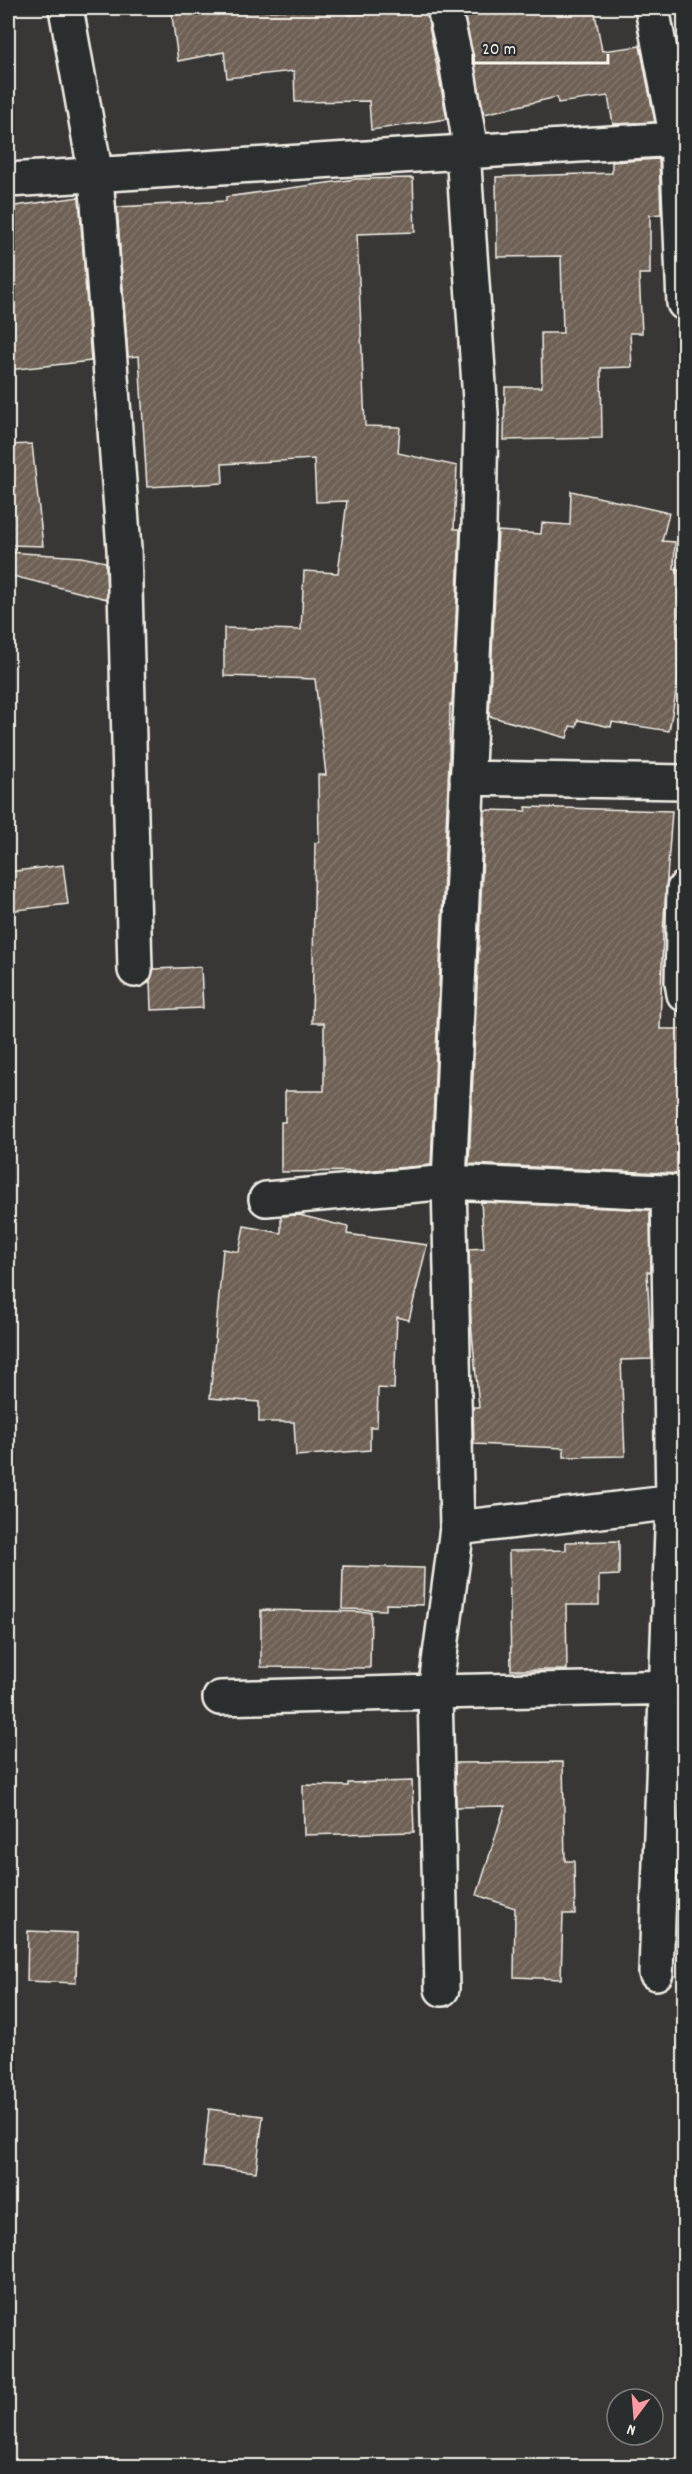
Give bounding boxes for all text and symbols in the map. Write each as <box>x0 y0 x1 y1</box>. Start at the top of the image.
scale bar <box>473 27 608 65</box>
text: 20 m <box>482 38 516 63</box>
north arrow <box>605 2387 665 2447</box>
text: N <box>624 2417 639 2441</box>

